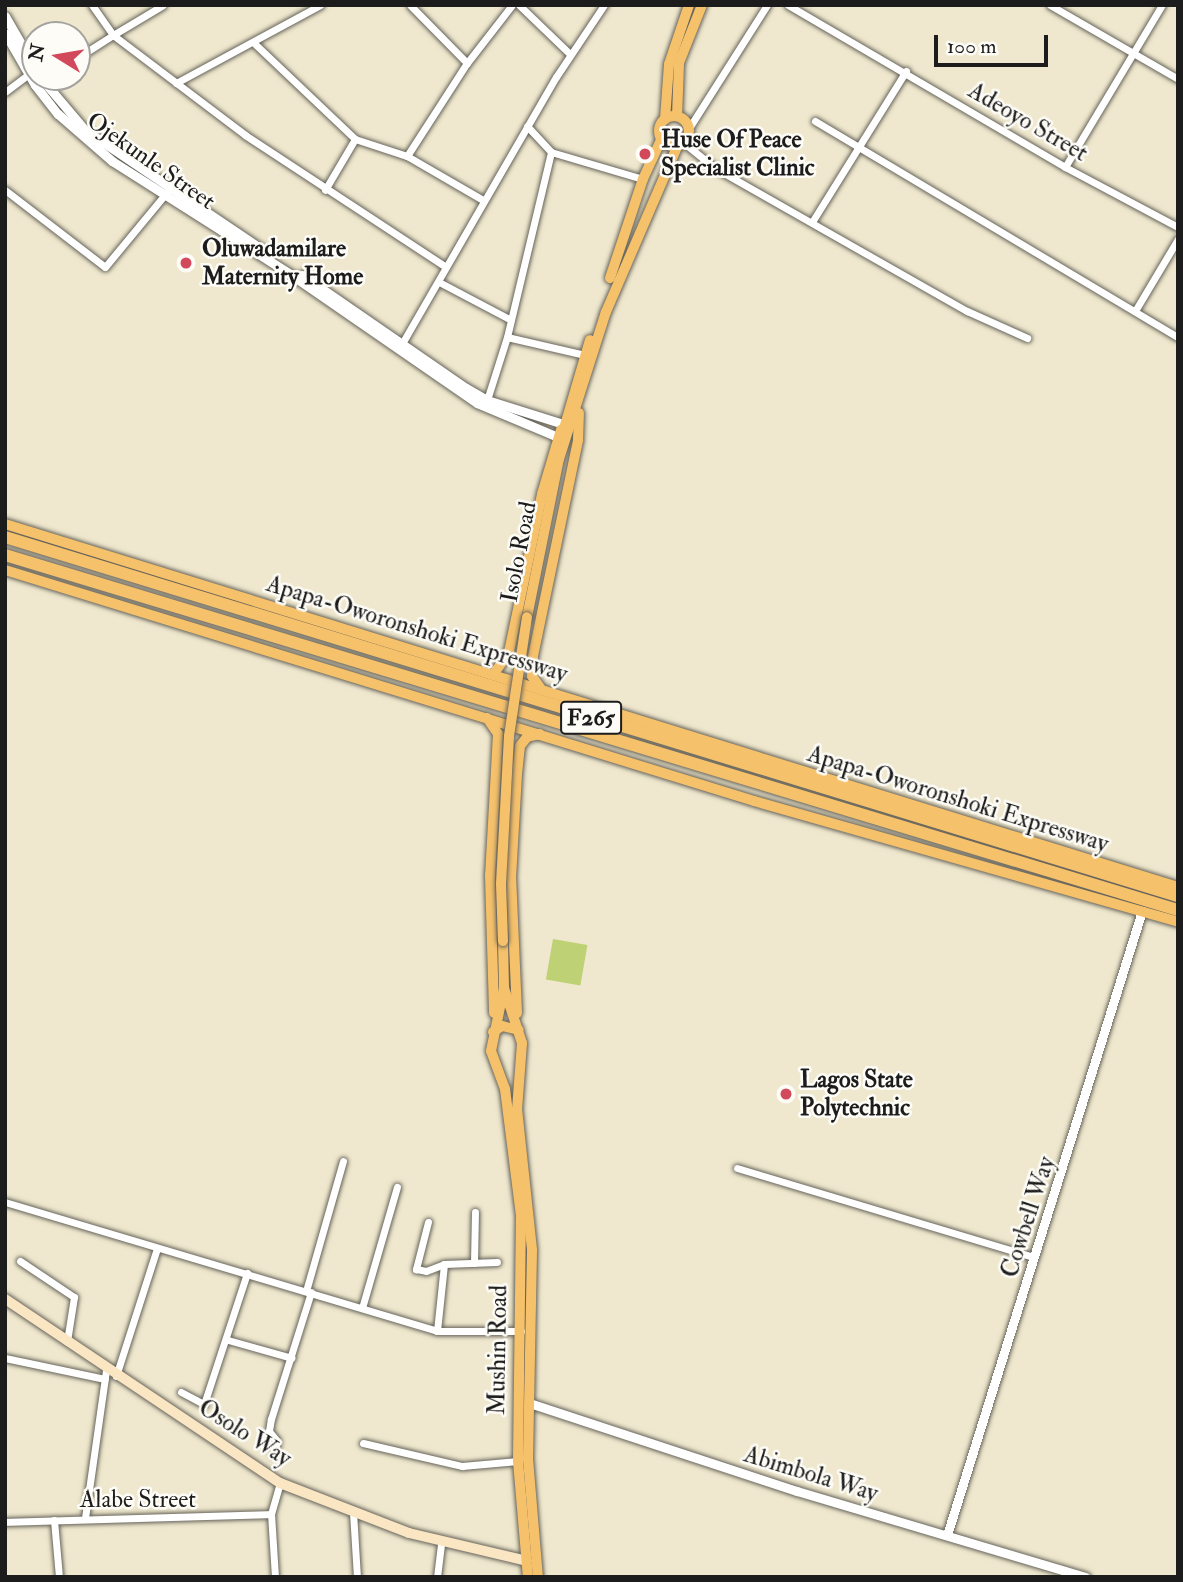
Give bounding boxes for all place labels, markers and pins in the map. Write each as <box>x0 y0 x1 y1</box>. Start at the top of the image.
place label: Huse Of Peace Specialist Clinic <box>661 126 814 182</box>
marker: Huse Of Peace Specialist Clinic <box>635 144 655 164</box>
place label: Oluwadamilare Maternity Home <box>202 235 363 291</box>
marker: Oluwadamilare Maternity Home <box>176 253 196 273</box>
place label: Lagos State Polytechnic <box>800 1066 913 1122</box>
marker: Lagos State Polytechnic <box>778 1086 794 1102</box>

